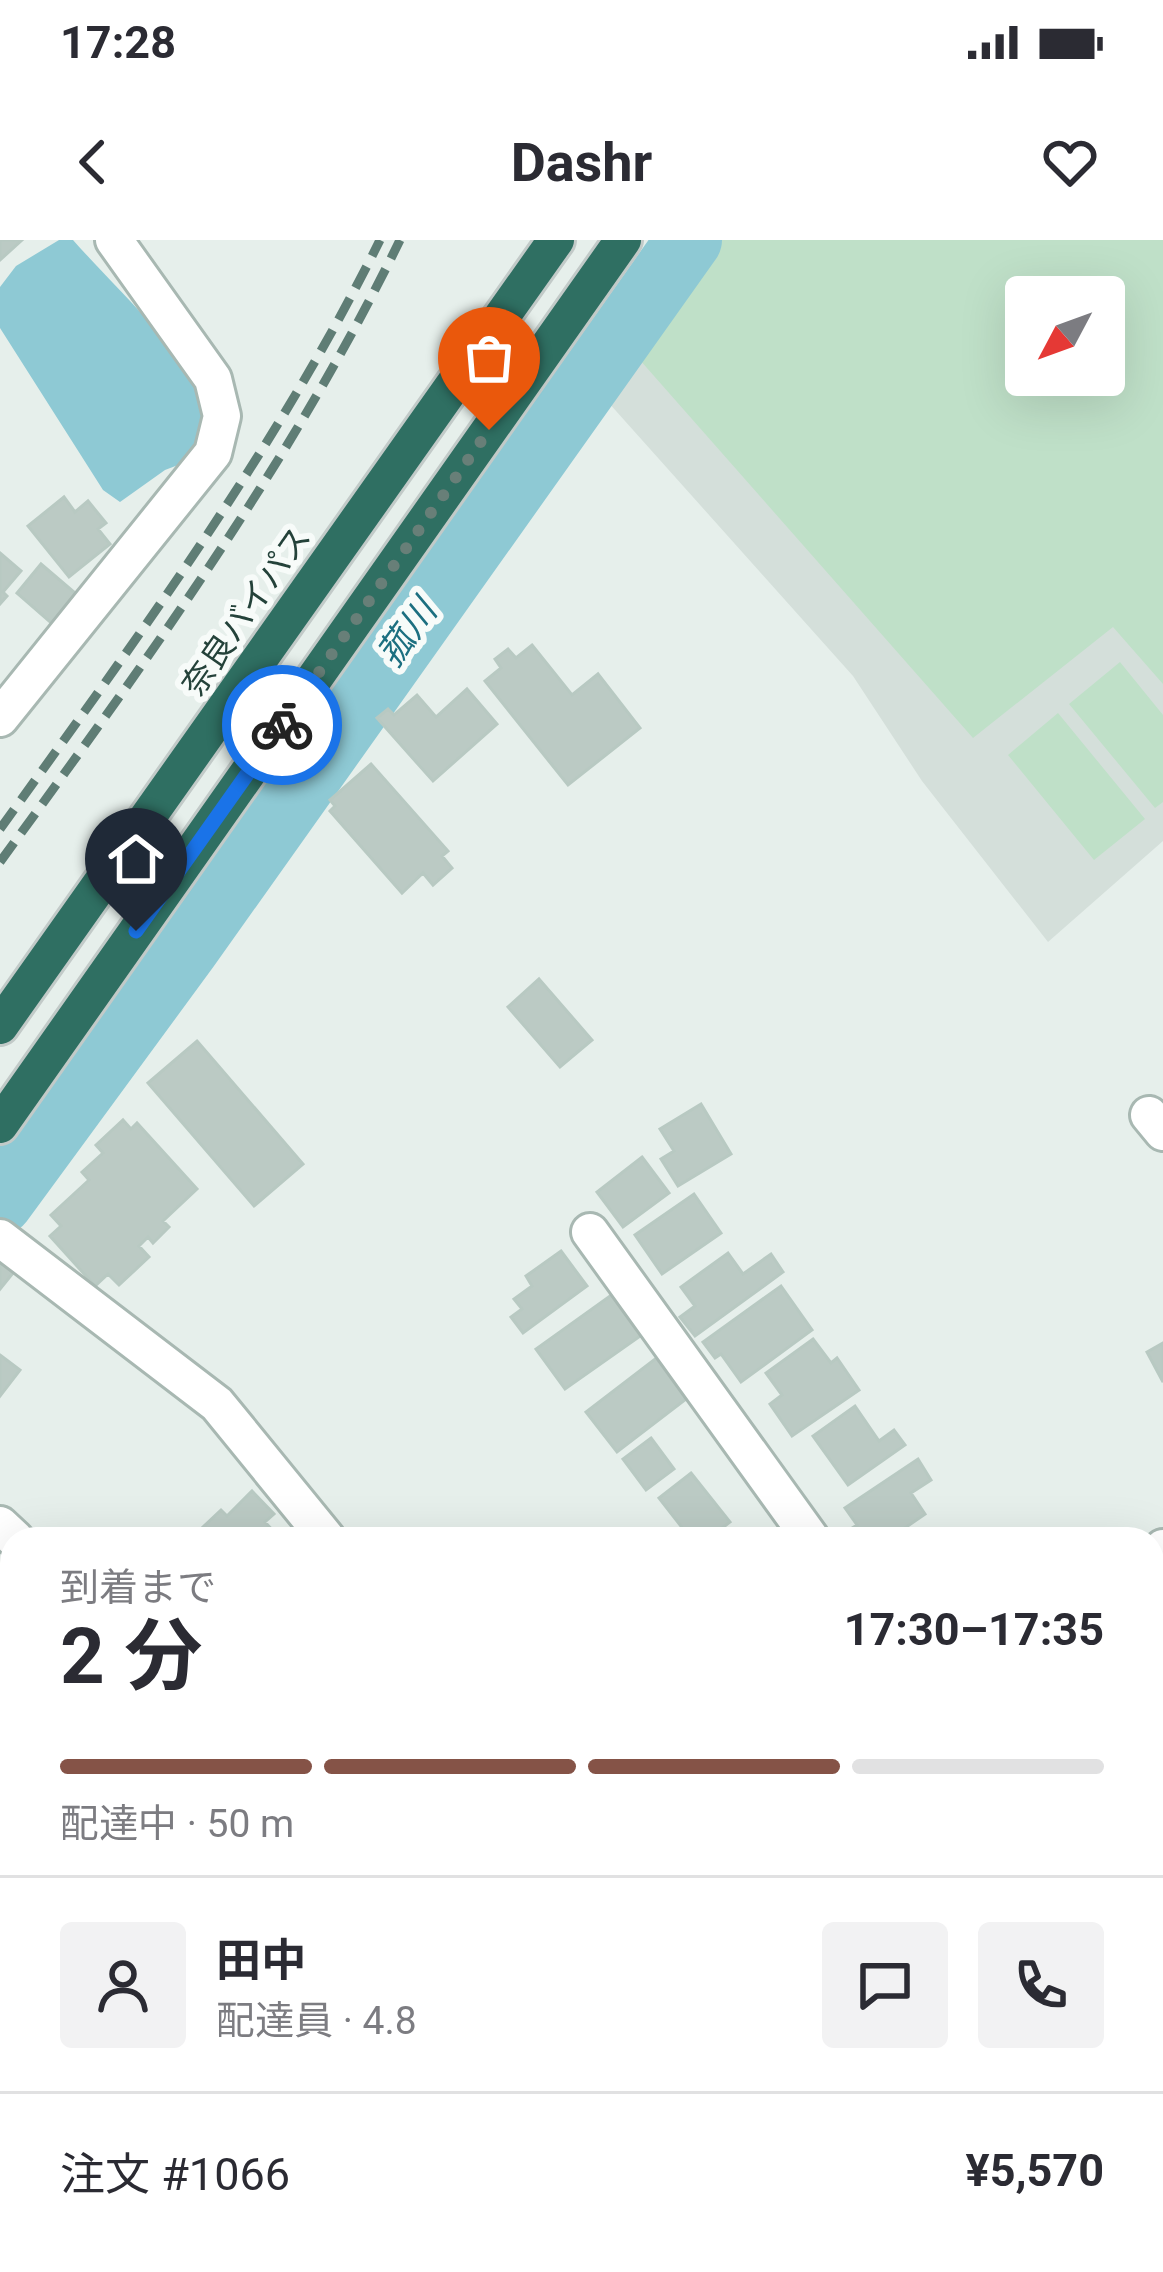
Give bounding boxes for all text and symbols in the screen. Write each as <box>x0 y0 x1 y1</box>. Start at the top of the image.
text: 17:28 <box>60 16 176 69</box>
icon: back <box>60 129 126 195</box>
icon: heart <box>1037 129 1103 195</box>
text: Dashr <box>511 131 652 194</box>
north arrow <box>1005 276 1125 396</box>
map controls <box>1005 276 1125 396</box>
pin <box>438 307 540 430</box>
icon: bag <box>456 325 522 391</box>
street label: 奈良バイパス <box>173 519 319 703</box>
water label: 菰川 <box>369 588 447 674</box>
courier <box>222 665 342 785</box>
icon: bike <box>249 692 315 758</box>
pin <box>85 808 187 931</box>
icon: home <box>103 826 169 892</box>
text: 到着まで <box>60 1565 216 1611</box>
text: 17:30–17:35 <box>844 1603 1104 1656</box>
text: 2 分 <box>60 1611 202 1702</box>
text: 配達中 · 50 m <box>60 1801 294 1847</box>
button: person <box>60 1922 186 2048</box>
button: chat <box>822 1922 948 2048</box>
button: phone <box>978 1922 1104 2048</box>
text: 田中 <box>216 1934 306 1987</box>
text: 配達員 · 4.8 <box>216 1998 417 2044</box>
text: ¥5,570 <box>966 2144 1104 2197</box>
text: 注文 #1066 <box>60 2148 290 2201</box>

